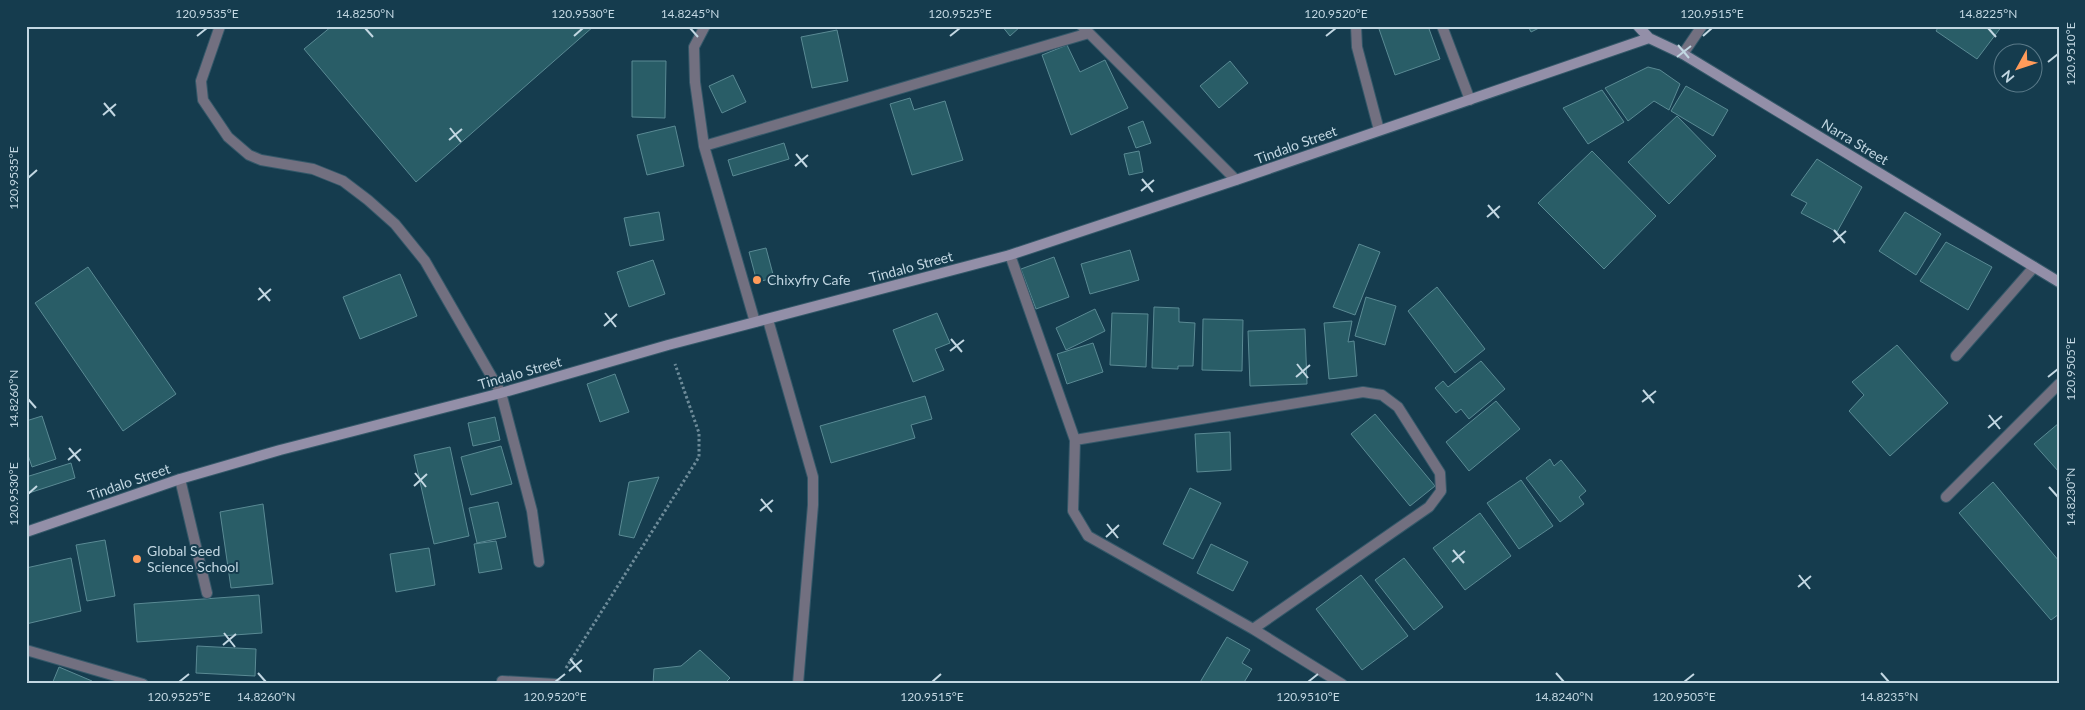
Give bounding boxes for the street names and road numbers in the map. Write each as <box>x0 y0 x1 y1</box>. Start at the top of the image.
street label: Narra Street <box>1819 115 1892 168</box>
street label: Tindalo Street <box>1253 122 1339 167</box>
street label: Tindalo Street <box>867 247 955 286</box>
street label: Tindalo Street <box>476 353 563 393</box>
street label: Tindalo Street <box>85 460 172 504</box>

